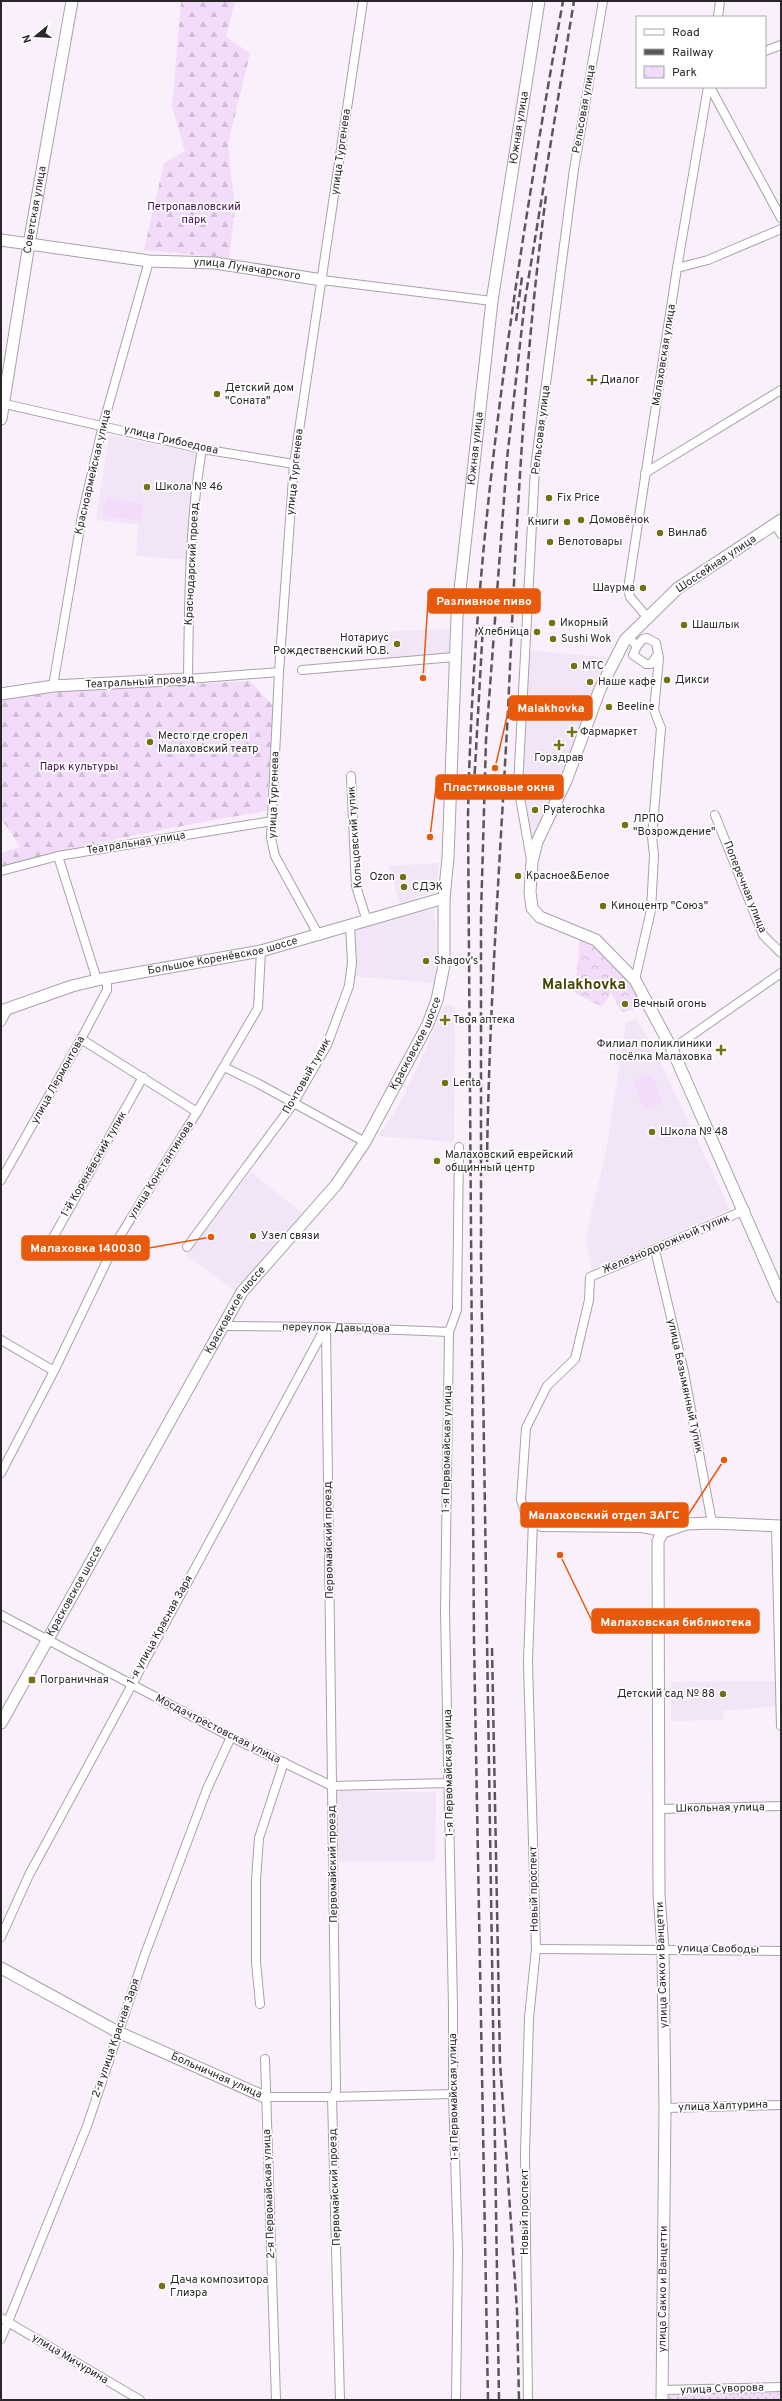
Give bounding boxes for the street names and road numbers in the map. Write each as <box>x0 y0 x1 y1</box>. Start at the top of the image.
street label: Рельсовая улица <box>569 63 599 154</box>
street label: Южная улица <box>507 90 532 165</box>
street label: улица Тургенева <box>328 108 354 196</box>
street label: Советская улица <box>21 165 50 255</box>
street label: улица Луначарского <box>193 255 302 284</box>
street label: Малаховская улица <box>649 303 679 407</box>
street label: Рельсовая улица <box>529 384 553 475</box>
street label: Красноармейская улица <box>72 408 114 536</box>
street label: Южная улица <box>465 411 487 486</box>
street label: улица Грибоедова <box>122 422 220 458</box>
street label: улица Тургенева <box>283 428 307 516</box>
street label: Краснодарский проезд <box>182 502 202 626</box>
street label: Шоссейная улица <box>673 532 759 596</box>
street label: Театральный проезд <box>85 672 195 692</box>
street label: улица Тургенева <box>265 751 283 839</box>
street label: Кольцовский тупик <box>344 785 366 889</box>
street label: Театральная улица <box>86 828 187 858</box>
street label: Поперечная улица <box>720 839 770 935</box>
street label: Большое Коренёвское шоссе <box>147 934 299 978</box>
street label: Красковское шоссе <box>387 995 445 1093</box>
street label: улица Лермонтова <box>28 1033 88 1126</box>
street label: Почтовый тупик <box>280 1035 334 1117</box>
street label: 1-й Коренёвский тупик <box>58 1109 130 1219</box>
street label: улица Константинова <box>125 1118 197 1222</box>
street label: Железнодорожный тупик <box>600 1211 732 1277</box>
street label: Красковское шоссе <box>202 1263 269 1356</box>
street label: улица Безымянный Тупик <box>664 1317 706 1455</box>
street label: переулок Давыдова <box>282 1320 390 1336</box>
street label: 1-я Первомайская улица <box>439 1385 455 1513</box>
street label: Первомайский проезд <box>321 1481 337 1599</box>
street label: Красковское шоссе <box>44 1543 106 1639</box>
street label: 1-я улица Красная Заря <box>124 1573 196 1687</box>
street label: Мосдачтрестовская улица <box>153 1691 283 1767</box>
street label: 1-я Первомайская улица <box>441 1709 457 1837</box>
street label: Школьная улица <box>675 1800 765 1816</box>
street label: Первомайский проезд <box>325 1805 341 1923</box>
street label: Новый проспект <box>526 1846 542 1932</box>
street label: улица Сакко и Ванцетти <box>653 1901 671 2029</box>
street label: улица Свободы <box>677 1941 759 1957</box>
street label: 2-я улица Красная Заря <box>89 1977 143 2099</box>
street label: 1-я Первомайская улица <box>446 2033 462 2161</box>
street label: Больничная улица <box>169 2049 264 2102</box>
street label: улица Халтурина <box>678 2097 768 2115</box>
street label: Первомайский проезд <box>326 2128 344 2246</box>
street label: 2-я Первомайская улица <box>260 2129 278 2259</box>
street label: Новый проспект <box>518 2169 532 2255</box>
street label: улица Сакко и Ванцетти <box>655 2225 671 2353</box>
street label: улица Мичурина <box>29 2331 111 2388</box>
street label: улица Суворова <box>680 2381 764 2397</box>

